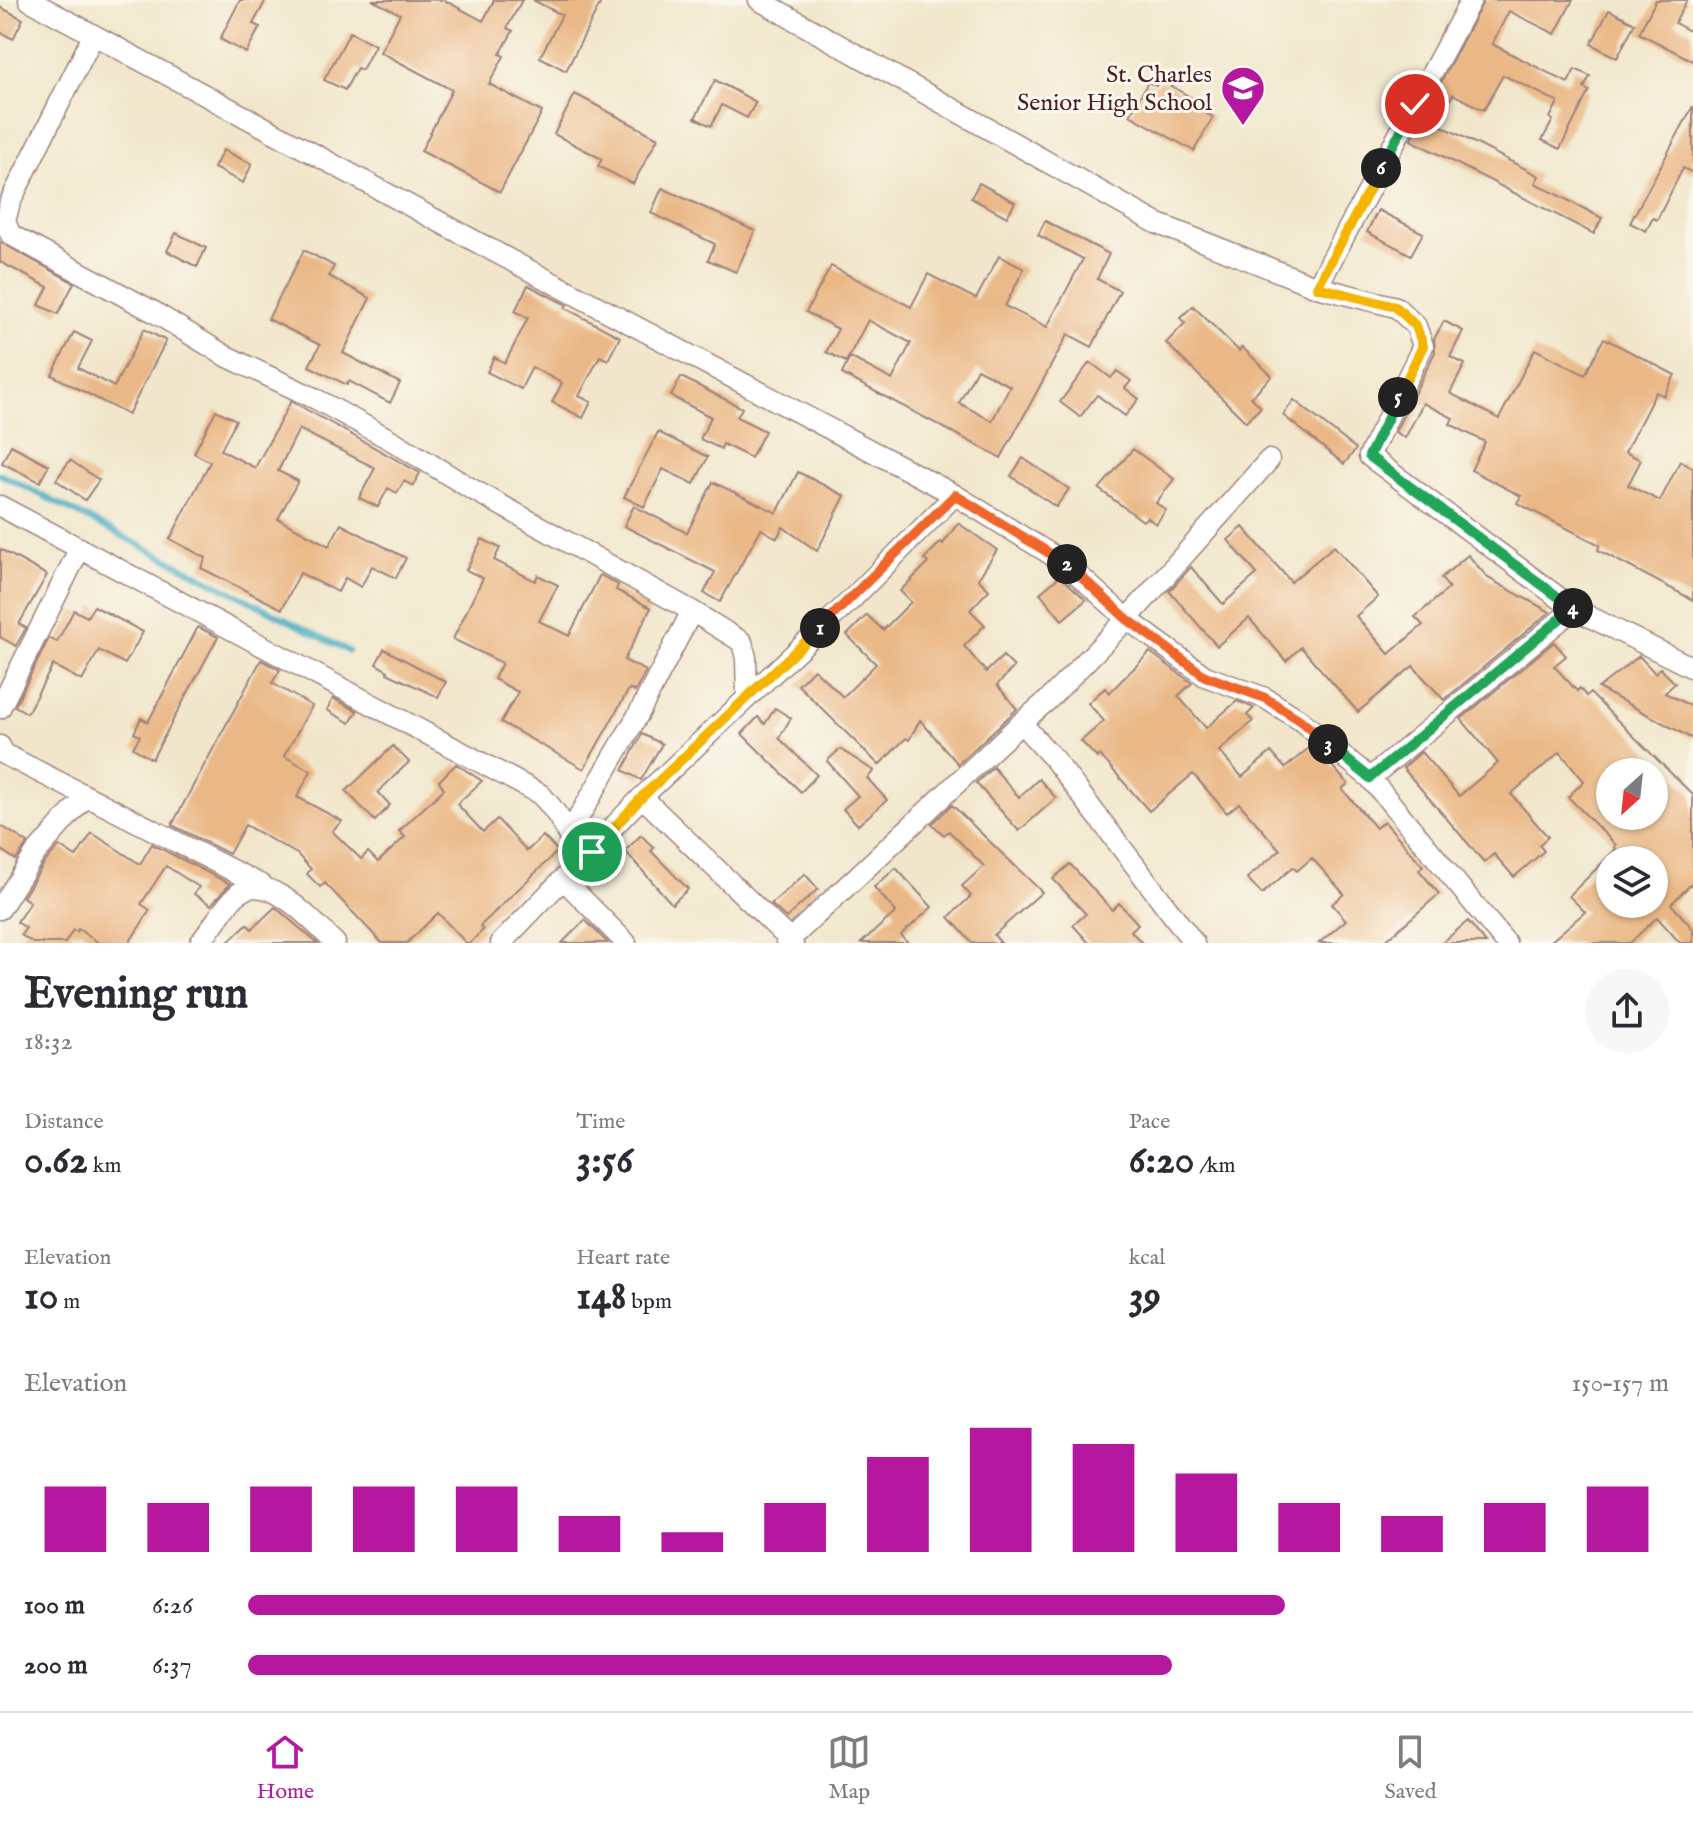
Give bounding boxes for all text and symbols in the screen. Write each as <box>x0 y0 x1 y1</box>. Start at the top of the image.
place label: St. Charles Senior High School <box>1017 60 1212 119</box>
school or university icon: St. Charles Senior High School <box>1219 64 1267 127</box>
pin <box>1381 70 1449 138</box>
icon: check <box>1393 82 1437 126</box>
pin: 6 <box>1361 148 1401 188</box>
text: 6 <box>1376 154 1386 182</box>
pin: 5 <box>1378 377 1418 417</box>
text: 5 <box>1394 383 1402 411</box>
pin: 2 <box>1047 544 1087 584</box>
text: 2 <box>1062 550 1072 578</box>
pin: 4 <box>1553 588 1593 628</box>
text: 4 <box>1568 594 1578 622</box>
pin: 1 <box>800 608 840 648</box>
text: 1 <box>816 614 824 642</box>
pin: 3 <box>1308 724 1348 764</box>
text: 3 <box>1324 730 1332 758</box>
north arrow <box>1596 758 1668 830</box>
map controls <box>1596 758 1668 918</box>
pin <box>558 818 626 886</box>
icon: arrive <box>570 830 614 874</box>
button: layers <box>1596 846 1668 918</box>
text: Evening run <box>24 967 248 1023</box>
button: share <box>1585 969 1669 1053</box>
text: 18:32 <box>24 1025 73 1058</box>
text: Distance <box>24 1108 104 1136</box>
text: Time <box>576 1108 625 1136</box>
text: Pace <box>1129 1108 1170 1136</box>
text: 0.62 <box>24 1136 88 1187</box>
text: 3:56 <box>576 1136 633 1187</box>
text: 6:20 <box>1129 1136 1195 1187</box>
text: km <box>88 1152 121 1180</box>
text: /km <box>1195 1152 1236 1180</box>
text: Elevation <box>24 1244 111 1272</box>
text: Heart rate <box>576 1244 670 1272</box>
text: kcal <box>1129 1244 1165 1272</box>
text: 10 <box>24 1272 58 1323</box>
text: 148 <box>576 1272 627 1323</box>
text: 39 <box>1129 1272 1161 1323</box>
text: m <box>58 1288 80 1316</box>
text: bpm <box>627 1288 672 1316</box>
text: Elevation <box>24 1367 127 1400</box>
text: 150–157 m <box>1572 1367 1669 1400</box>
text: 100 m <box>24 1589 85 1622</box>
text: 6:26 <box>152 1589 193 1622</box>
text: 200 m <box>24 1649 88 1682</box>
text: 6:37 <box>152 1649 192 1682</box>
tab: Home <box>257 1730 314 1806</box>
tab: Map <box>827 1730 871 1806</box>
tab: Saved <box>1384 1730 1436 1806</box>

